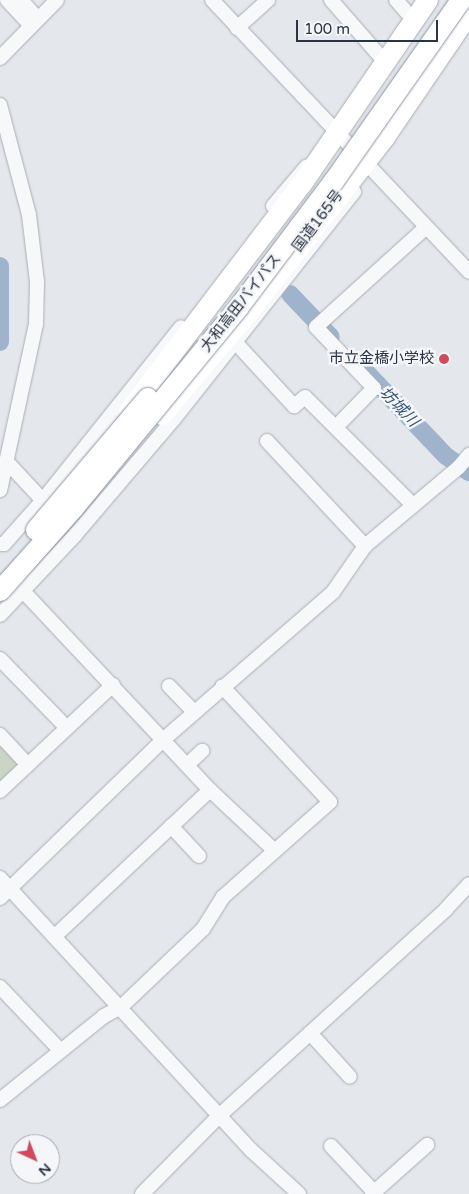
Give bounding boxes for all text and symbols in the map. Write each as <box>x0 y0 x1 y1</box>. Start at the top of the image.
scale bar <box>299 10 442 42</box>
text: 100 m <box>304 20 350 38</box>
street label: 国道165号 <box>289 186 347 256</box>
street label: 大和高田バイパス <box>197 250 285 356</box>
place label: 市立金橋小学校 <box>329 350 434 368</box>
marker: 市立金橋小学校 <box>438 353 450 365</box>
water label: 坊城川 <box>375 383 423 431</box>
north arrow <box>10 1134 60 1184</box>
text: N <box>35 1160 55 1180</box>

